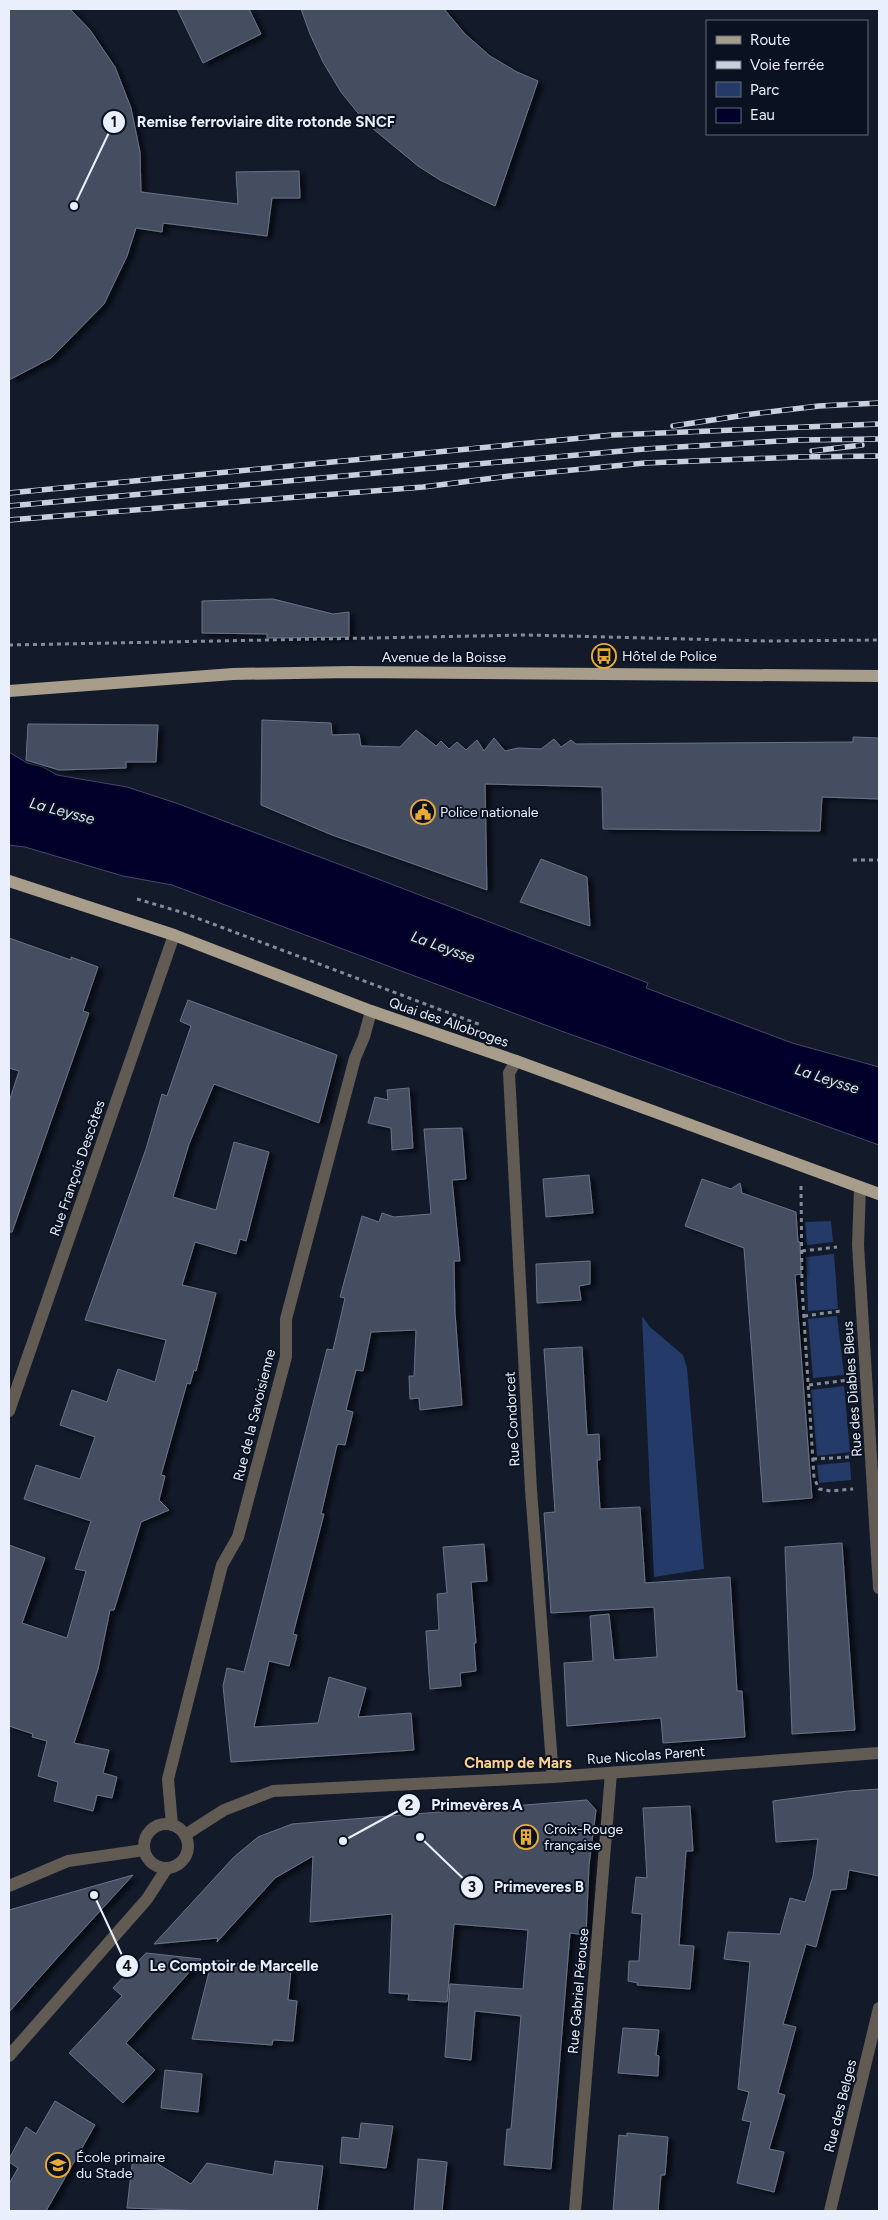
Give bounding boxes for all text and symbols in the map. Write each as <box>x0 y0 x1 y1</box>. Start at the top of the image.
legend <box>706 20 868 135</box>
text: Route <box>750 31 790 49</box>
text: Voie ferrée <box>750 56 824 74</box>
text: Parc <box>750 81 779 99</box>
text: Eau <box>750 106 775 124</box>
callout: Remise ferroviaire dite rotonde SNCF <box>102 107 405 137</box>
text: 1 <box>111 113 117 131</box>
text: Remise ferroviaire dite rotonde SNCF <box>137 113 395 131</box>
bus stop icon: Hôtel de Police <box>591 643 617 669</box>
place label: Hôtel de Police <box>622 648 717 665</box>
street label: Avenue de la Boisse <box>382 649 507 666</box>
water label: La Leysse <box>28 794 96 828</box>
public building icon: Police nationale <box>410 799 436 825</box>
place label: Police nationale <box>440 804 539 821</box>
water label: La Leysse <box>409 927 477 967</box>
street label: Quai des Allobroges <box>387 994 511 1051</box>
water label: La Leysse <box>793 1060 861 1098</box>
street label: Rue François Descôtes <box>46 1098 109 1238</box>
street label: Rue des Diables Bleus <box>839 1321 866 1457</box>
street label: Rue de la Savoisienne <box>230 1347 279 1483</box>
street label: Rue Condorcet <box>502 1371 523 1467</box>
street label: Rue Nicolas Parent <box>586 1743 706 1768</box>
district label: Champ de Mars <box>464 1754 572 1772</box>
callout: Primevères A <box>396 1790 533 1820</box>
text: 2 <box>405 1796 414 1814</box>
text: Primevères A <box>431 1796 523 1814</box>
place label: Croix-Rouge française <box>544 1821 624 1854</box>
building icon: Croix-Rouge française <box>513 1824 539 1850</box>
callout: Primeveres B <box>459 1872 594 1902</box>
text: 3 <box>468 1878 476 1896</box>
text: Primeveres B <box>494 1878 584 1896</box>
street label: Rue Gabriel Pérouse <box>565 1927 592 2055</box>
callout: Le Comptoir de Marcelle <box>114 1951 328 1981</box>
text: 4 <box>122 1957 132 1975</box>
text: Le Comptoir de Marcelle <box>150 1957 319 1975</box>
street label: Rue des Belges <box>821 2058 860 2154</box>
place label: École primaire du Stade <box>76 2149 165 2182</box>
school or university icon: École primaire du Stade <box>45 2152 71 2178</box>

